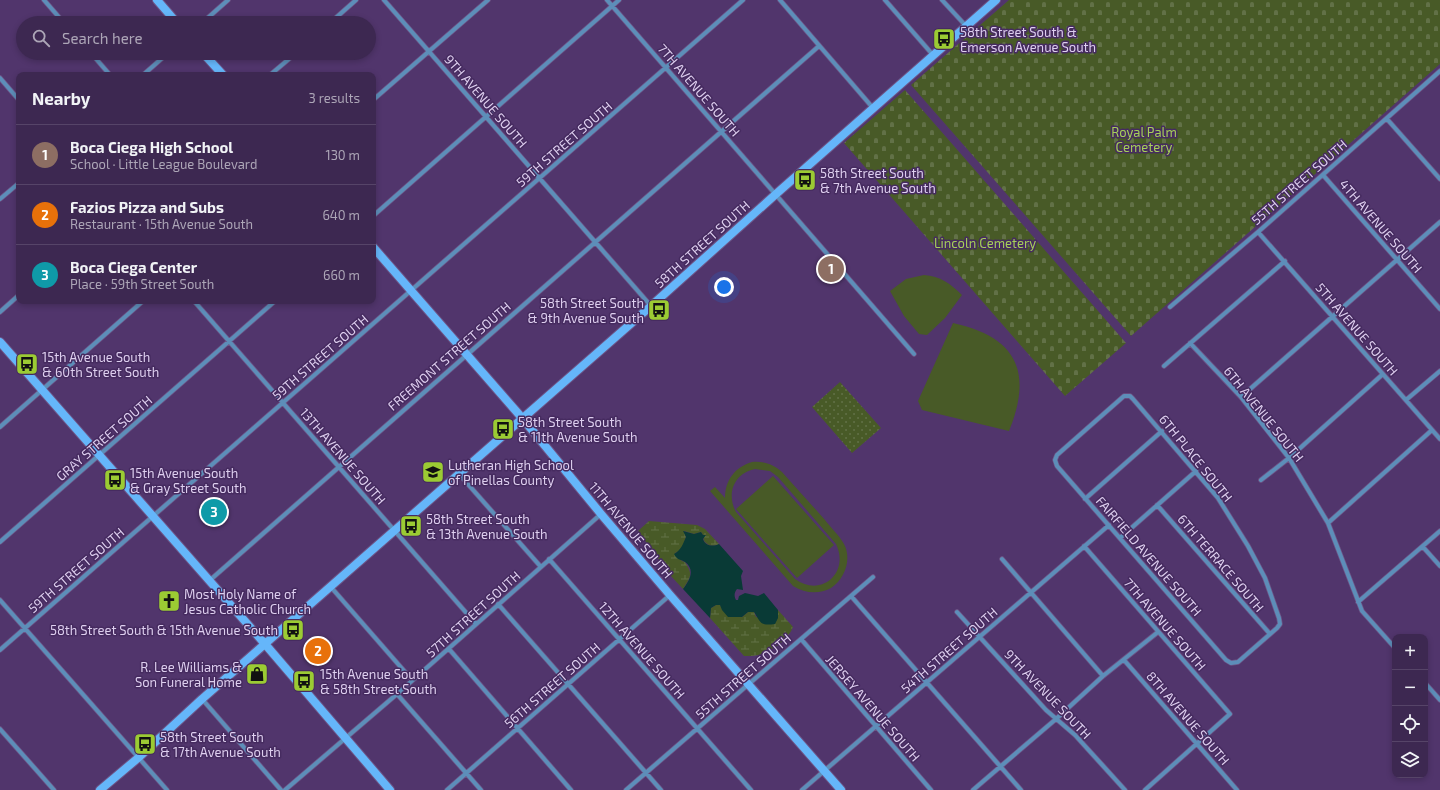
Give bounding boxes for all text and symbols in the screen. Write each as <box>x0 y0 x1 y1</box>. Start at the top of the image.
search box <box>16 16 376 60</box>
place label: 58th Street South & Emerson Avenue South <box>960 24 1096 55</box>
bus stop icon: 58th Street South & Emerson Avenue South <box>931 26 957 52</box>
icon: search <box>30 27 52 49</box>
text: Search here <box>62 29 143 47</box>
street label: 7TH AVENUE SOUTH <box>655 41 743 139</box>
street label: 9TH AVENUE SOUTH <box>441 51 531 151</box>
text: Nearby <box>32 88 90 108</box>
text: 3 results <box>309 90 360 106</box>
street label: 59TH STREET SOUTH <box>513 98 615 190</box>
park label: Royal Palm Cemetery <box>1111 124 1177 155</box>
street label: 55TH STREET SOUTH <box>1248 136 1350 228</box>
text: Boca Ciega High School <box>70 138 233 156</box>
text: 1 <box>42 147 48 163</box>
text: 130 m <box>325 147 360 163</box>
text: School · Little League Boulevard <box>70 156 257 172</box>
place label: 58th Street South & 7th Avenue South <box>820 165 936 196</box>
bus stop icon: 58th Street South & 7th Avenue South <box>792 167 818 193</box>
street label: 4TH AVENUE SOUTH <box>1336 176 1426 276</box>
street label: 58TH STREET SOUTH <box>651 197 753 291</box>
text: Fazios Pizza and Subs <box>70 198 224 216</box>
text: 2 <box>41 207 49 223</box>
text: 640 m <box>322 207 360 223</box>
text: Restaurant · 15th Avenue South <box>70 216 253 232</box>
park label: Lincoln Cemetery <box>934 235 1036 251</box>
pin: 1 <box>818 254 844 284</box>
text: Boca Ciega Center <box>70 258 197 276</box>
text: 3 <box>41 267 49 283</box>
text: 660 m <box>323 267 360 283</box>
text: Place · 59th Street South <box>70 276 214 292</box>
your location <box>714 277 734 297</box>
street label: 5TH AVENUE SOUTH <box>1312 279 1402 379</box>
place label: 58th Street South & 9th Avenue South <box>527 295 644 326</box>
bus stop icon: 58th Street South & 9th Avenue South <box>646 297 672 323</box>
street label: FREEMONT STREET SOUTH <box>384 298 514 414</box>
street label: 59TH STREET SOUTH <box>269 311 371 403</box>
place label: 15th Avenue South & 60th Street South <box>42 349 159 380</box>
bus stop icon: 15th Avenue South & 60th Street South <box>14 351 40 377</box>
street label: 6TH AVENUE SOUTH <box>1221 363 1307 465</box>
street label: GRAY STREET SOUTH <box>53 392 155 484</box>
street label: 13TH AVENUE SOUTH <box>297 404 389 508</box>
street label: 6TH PLACE SOUTH <box>1156 411 1236 505</box>
place label: 58th Street South & 11th Avenue South <box>518 414 637 445</box>
bus stop icon: 58th Street South & 11th Avenue South <box>490 416 516 442</box>
place label: Lutheran High School of Pinellas County <box>448 457 574 488</box>
school or university icon: Lutheran High School of Pinellas County <box>420 459 446 485</box>
place label: 15th Avenue South & Gray Street South <box>130 465 247 496</box>
bus stop icon: 15th Avenue South & Gray Street South <box>102 467 128 493</box>
street label: 11TH AVENUE SOUTH <box>586 479 676 581</box>
street label: FAIRFIELD AVENUE SOUTH <box>1093 493 1205 619</box>
pin: 3 <box>201 497 227 527</box>
place label: 58th Street South & 13th Avenue South <box>426 511 548 542</box>
street label: 6TH TERRACE SOUTH <box>1174 511 1268 615</box>
bus stop icon: 58th Street South & 13th Avenue South <box>398 513 424 539</box>
street label: 59TH STREET SOUTH <box>25 524 127 616</box>
street label: 57TH STREET SOUTH <box>423 567 523 661</box>
street label: 7TH AVENUE SOUTH <box>1121 575 1209 673</box>
place label: Most Holy Name of Jesus Catholic Church <box>184 586 311 617</box>
church icon: Most Holy Name of Jesus Catholic Church <box>156 588 182 614</box>
street label: 12TH AVENUE SOUTH <box>596 598 688 702</box>
street label: 54TH STREET SOUTH <box>898 604 1000 696</box>
bus stop icon: 58th Street South & 15th Avenue South <box>280 617 306 643</box>
place label: 58th Street South & 15th Avenue South <box>50 622 278 638</box>
street label: 55TH STREET SOUTH <box>692 630 794 722</box>
map controls <box>1392 634 1428 778</box>
button: + <box>1392 634 1428 670</box>
pin: 2 <box>305 636 331 666</box>
street label: 56TH STREET SOUTH <box>501 639 603 731</box>
street label: 9TH AVENUE SOUTH <box>1001 646 1095 742</box>
street label: JERSEY AVENUE SOUTH <box>822 652 924 764</box>
place label: R. Lee Williams & Son Funeral Home <box>135 659 242 690</box>
shop icon: R. Lee Williams & Son Funeral Home <box>244 661 270 687</box>
place label: 15th Avenue South & 58th Street South <box>320 666 437 697</box>
bus stop icon: 15th Avenue South & 58th Street South <box>291 668 317 694</box>
street label: 8TH AVENUE SOUTH <box>1143 668 1233 768</box>
button: − <box>1392 670 1428 706</box>
button: locate <box>1392 706 1428 742</box>
place label: 58th Street South & 17th Avenue South <box>160 729 281 760</box>
bus stop icon: 58th Street South & 17th Avenue South <box>132 731 158 757</box>
button: layers <box>1392 742 1428 778</box>

